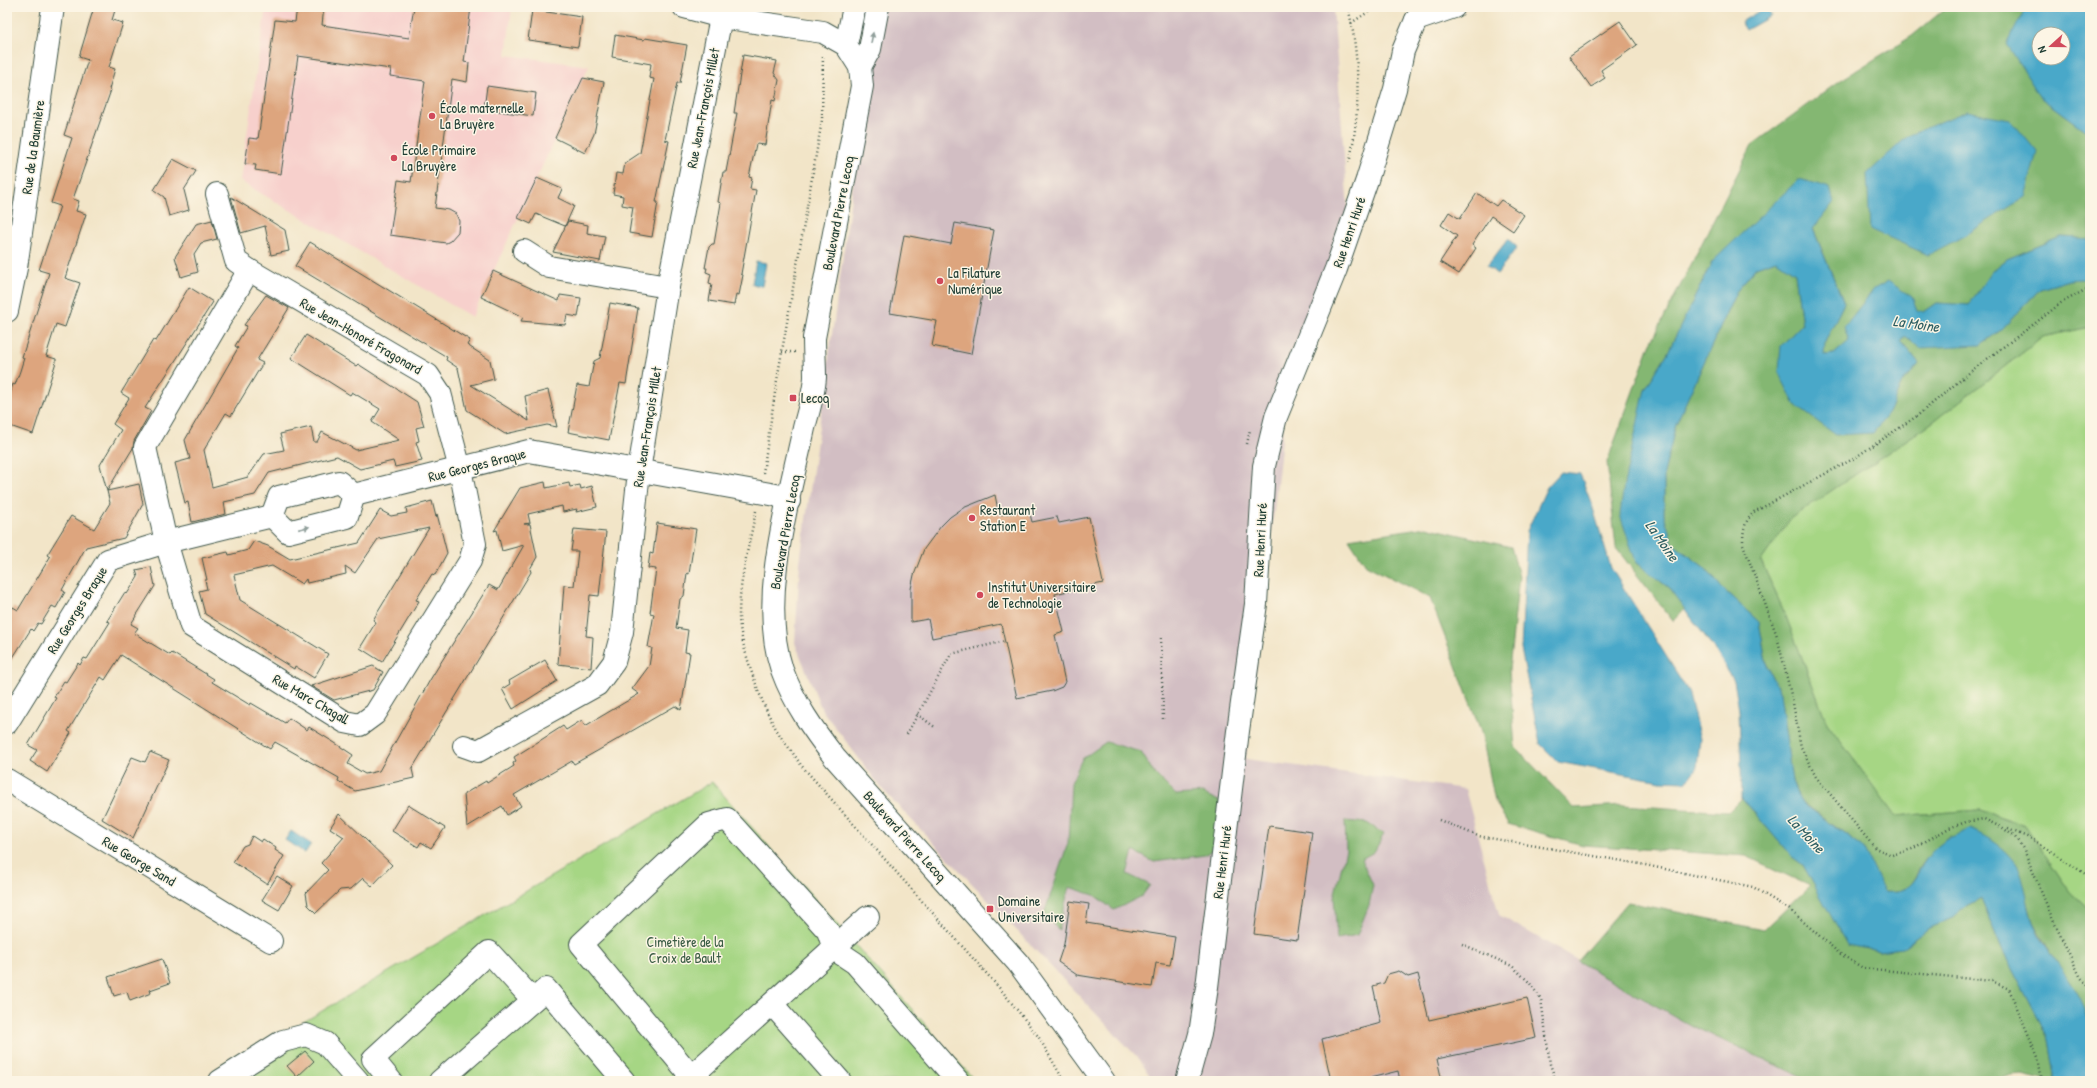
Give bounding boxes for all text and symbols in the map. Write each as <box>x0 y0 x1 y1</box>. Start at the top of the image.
north arrow <box>2031 26 2071 66</box>
one-way arrow <box>869 32 875 44</box>
text: N <box>2034 44 2049 55</box>
street label: Rue Jean-François Millet <box>682 46 724 170</box>
street label: Rue de la Baumière <box>16 98 49 195</box>
place label: École maternelle La Bruyère <box>440 98 524 134</box>
marker: École maternelle La Bruyère <box>427 111 437 121</box>
place label: École Primaire La Bruyère <box>402 140 477 176</box>
marker: École Primaire La Bruyère <box>389 153 399 163</box>
street label: Boulevard Pierre Lecoq <box>817 154 859 272</box>
street label: Rue Henri Huré <box>1327 193 1370 270</box>
place label: La Filature Numérique <box>948 263 1003 299</box>
marker: La Filature Numérique <box>935 276 945 286</box>
street label: Rue Jean-Honoré Fragonard <box>296 293 426 379</box>
water label: La Moine <box>1892 310 1941 337</box>
street label: Rue Jean-François Millet <box>628 365 665 489</box>
place label: Lecoq <box>801 388 830 408</box>
marker: Lecoq <box>788 393 798 403</box>
street label: Rue Georges Braque <box>426 443 528 487</box>
street label: Boulevard Pierre Lecoq <box>765 473 805 591</box>
place label: Restaurant Station E <box>980 500 1035 535</box>
street label: Rue Henri Huré <box>1248 502 1271 577</box>
marker: Restaurant Station E <box>967 513 977 523</box>
water label: La Moine <box>1641 516 1685 566</box>
one-way arrow <box>297 524 310 530</box>
street label: Rue Georges Braque <box>42 562 112 658</box>
place label: Institut Universitaire de Technologie <box>988 577 1096 613</box>
marker: Institut Universitaire de Technologie <box>975 590 985 600</box>
street label: Rue Marc Chagall <box>269 669 354 729</box>
street label: Boulevard Pierre Lecoq <box>859 786 952 886</box>
water label: La Moine <box>1783 810 1830 858</box>
street label: Rue Henri Huré <box>1208 824 1235 900</box>
street label: Rue George Sand <box>98 831 180 891</box>
place label: Domaine Universitaire <box>998 891 1065 926</box>
marker: Domaine Universitaire <box>985 904 995 914</box>
park label: Cimetière de la Croix de Bault <box>646 932 724 967</box>

